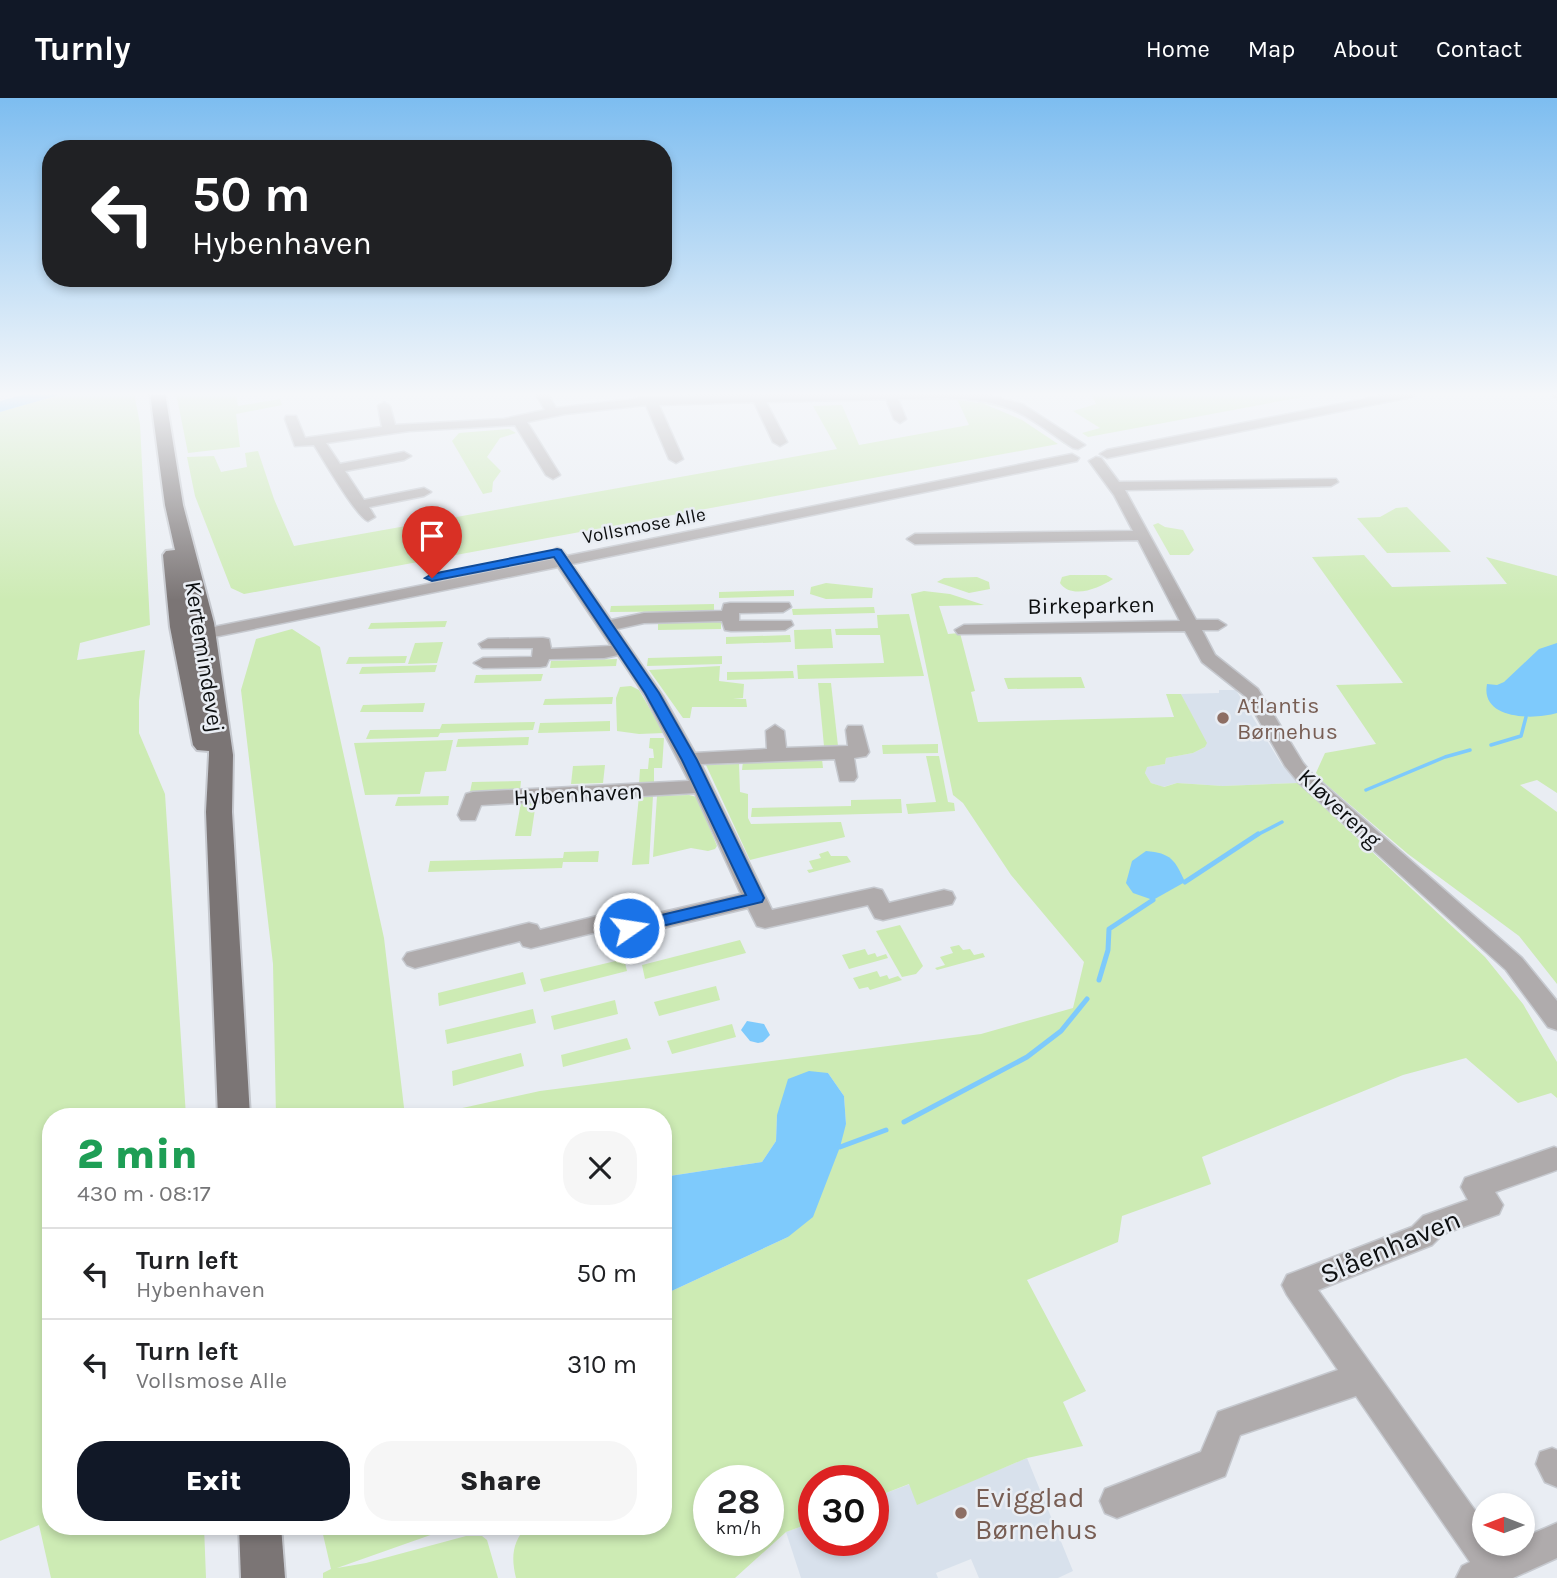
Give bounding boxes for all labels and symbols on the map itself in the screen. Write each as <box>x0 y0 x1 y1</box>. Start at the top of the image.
street label: Vollsmose Alle <box>581 503 708 549</box>
pin <box>402 506 462 578</box>
street label: Kertemindevej <box>179 579 230 735</box>
street label: Birkeparken <box>1027 591 1155 620</box>
place label: Atlantis Børnehus <box>1237 692 1338 745</box>
marker: Atlantis Børnehus <box>1215 710 1231 726</box>
street label: Kløvereng <box>1293 763 1387 853</box>
street label: Hybenhaven <box>513 778 643 811</box>
position arrow <box>592 891 666 965</box>
street label: Slåenhaven <box>1315 1202 1465 1291</box>
speed limit sign: 30 <box>798 1465 889 1556</box>
place label: Evigglad Børnehus <box>975 1481 1098 1546</box>
north arrow <box>1472 1493 1535 1556</box>
marker: Evigglad Børnehus <box>953 1505 969 1521</box>

